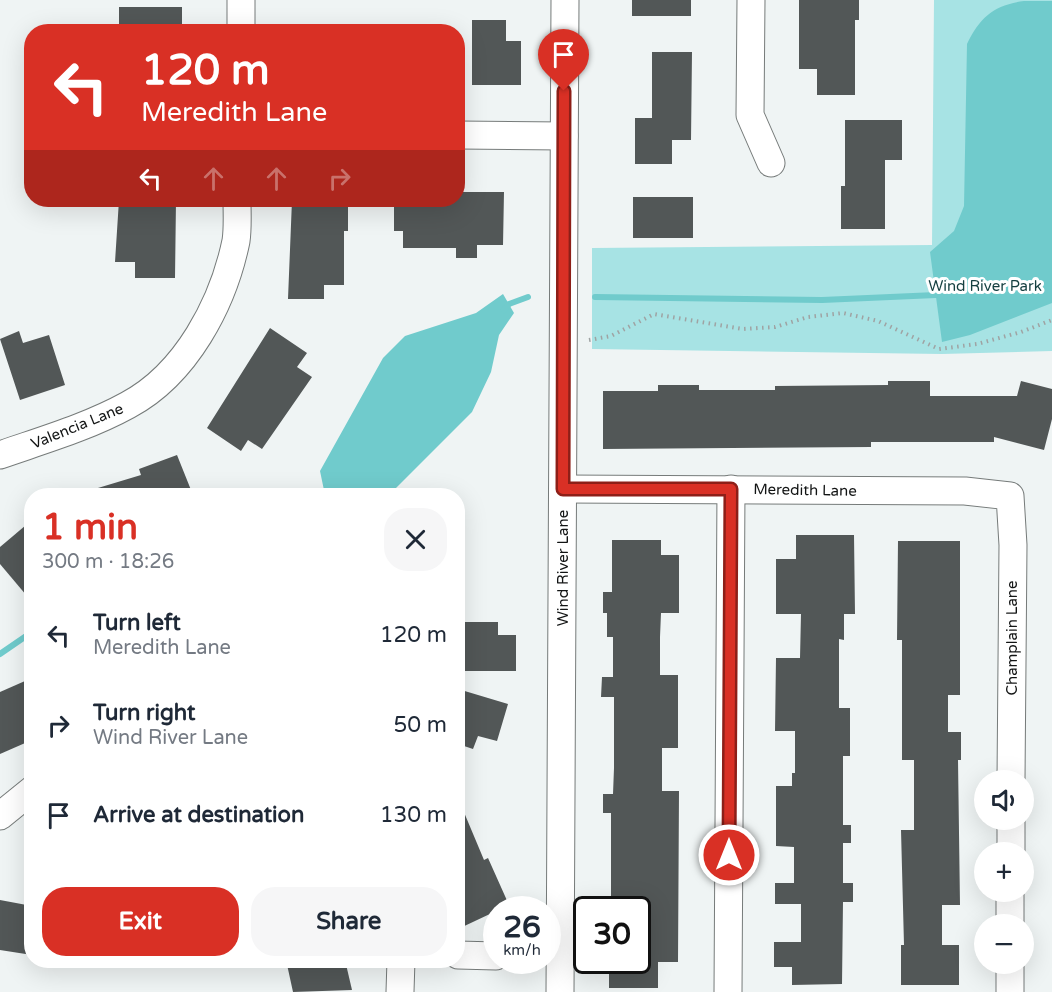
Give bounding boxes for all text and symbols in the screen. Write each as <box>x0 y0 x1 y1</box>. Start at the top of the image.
pin <box>538 29 589 91</box>
icon: arrive <box>547 38 580 71</box>
text: 120 m <box>141 45 270 96</box>
icon: left <box>42 48 120 126</box>
text: Meredith Lane <box>141 96 327 129</box>
icon: left <box>134 162 167 195</box>
icon: ahead <box>197 162 230 195</box>
icon: ahead <box>260 162 293 195</box>
icon: right <box>323 162 356 195</box>
park label: Wind River Park <box>928 277 1042 295</box>
street label: Valencia Lane <box>28 399 126 453</box>
street label: Meredith Lane <box>753 480 857 500</box>
text: 1 min <box>42 506 138 549</box>
button: close <box>384 508 447 571</box>
street label: Wind River Lane <box>554 510 572 626</box>
text: 300 m · 18:26 <box>42 550 174 574</box>
street label: Champlain Lane <box>1003 581 1021 695</box>
text: Turn left <box>93 610 181 636</box>
icon: left <box>42 619 75 652</box>
text: 120 m <box>380 622 447 648</box>
text: Meredith Lane <box>93 636 231 660</box>
text: Turn right <box>93 700 195 726</box>
icon: right <box>42 709 75 742</box>
text: 50 m <box>393 712 447 738</box>
text: Wind River Lane <box>93 726 248 750</box>
map controls <box>974 770 1034 974</box>
button: sound <box>974 770 1034 830</box>
icon: arrive <box>42 799 75 832</box>
text: Arrive at destination <box>93 802 304 828</box>
text: 130 m <box>380 802 447 828</box>
position arrow <box>697 823 761 887</box>
button: + <box>974 842 1034 902</box>
button: Exit <box>42 887 239 956</box>
button: Share <box>251 887 447 956</box>
speed limit sign: 30 <box>573 896 651 974</box>
text: 26 <box>503 909 541 946</box>
button: − <box>974 914 1034 974</box>
text: km/h <box>503 941 541 959</box>

